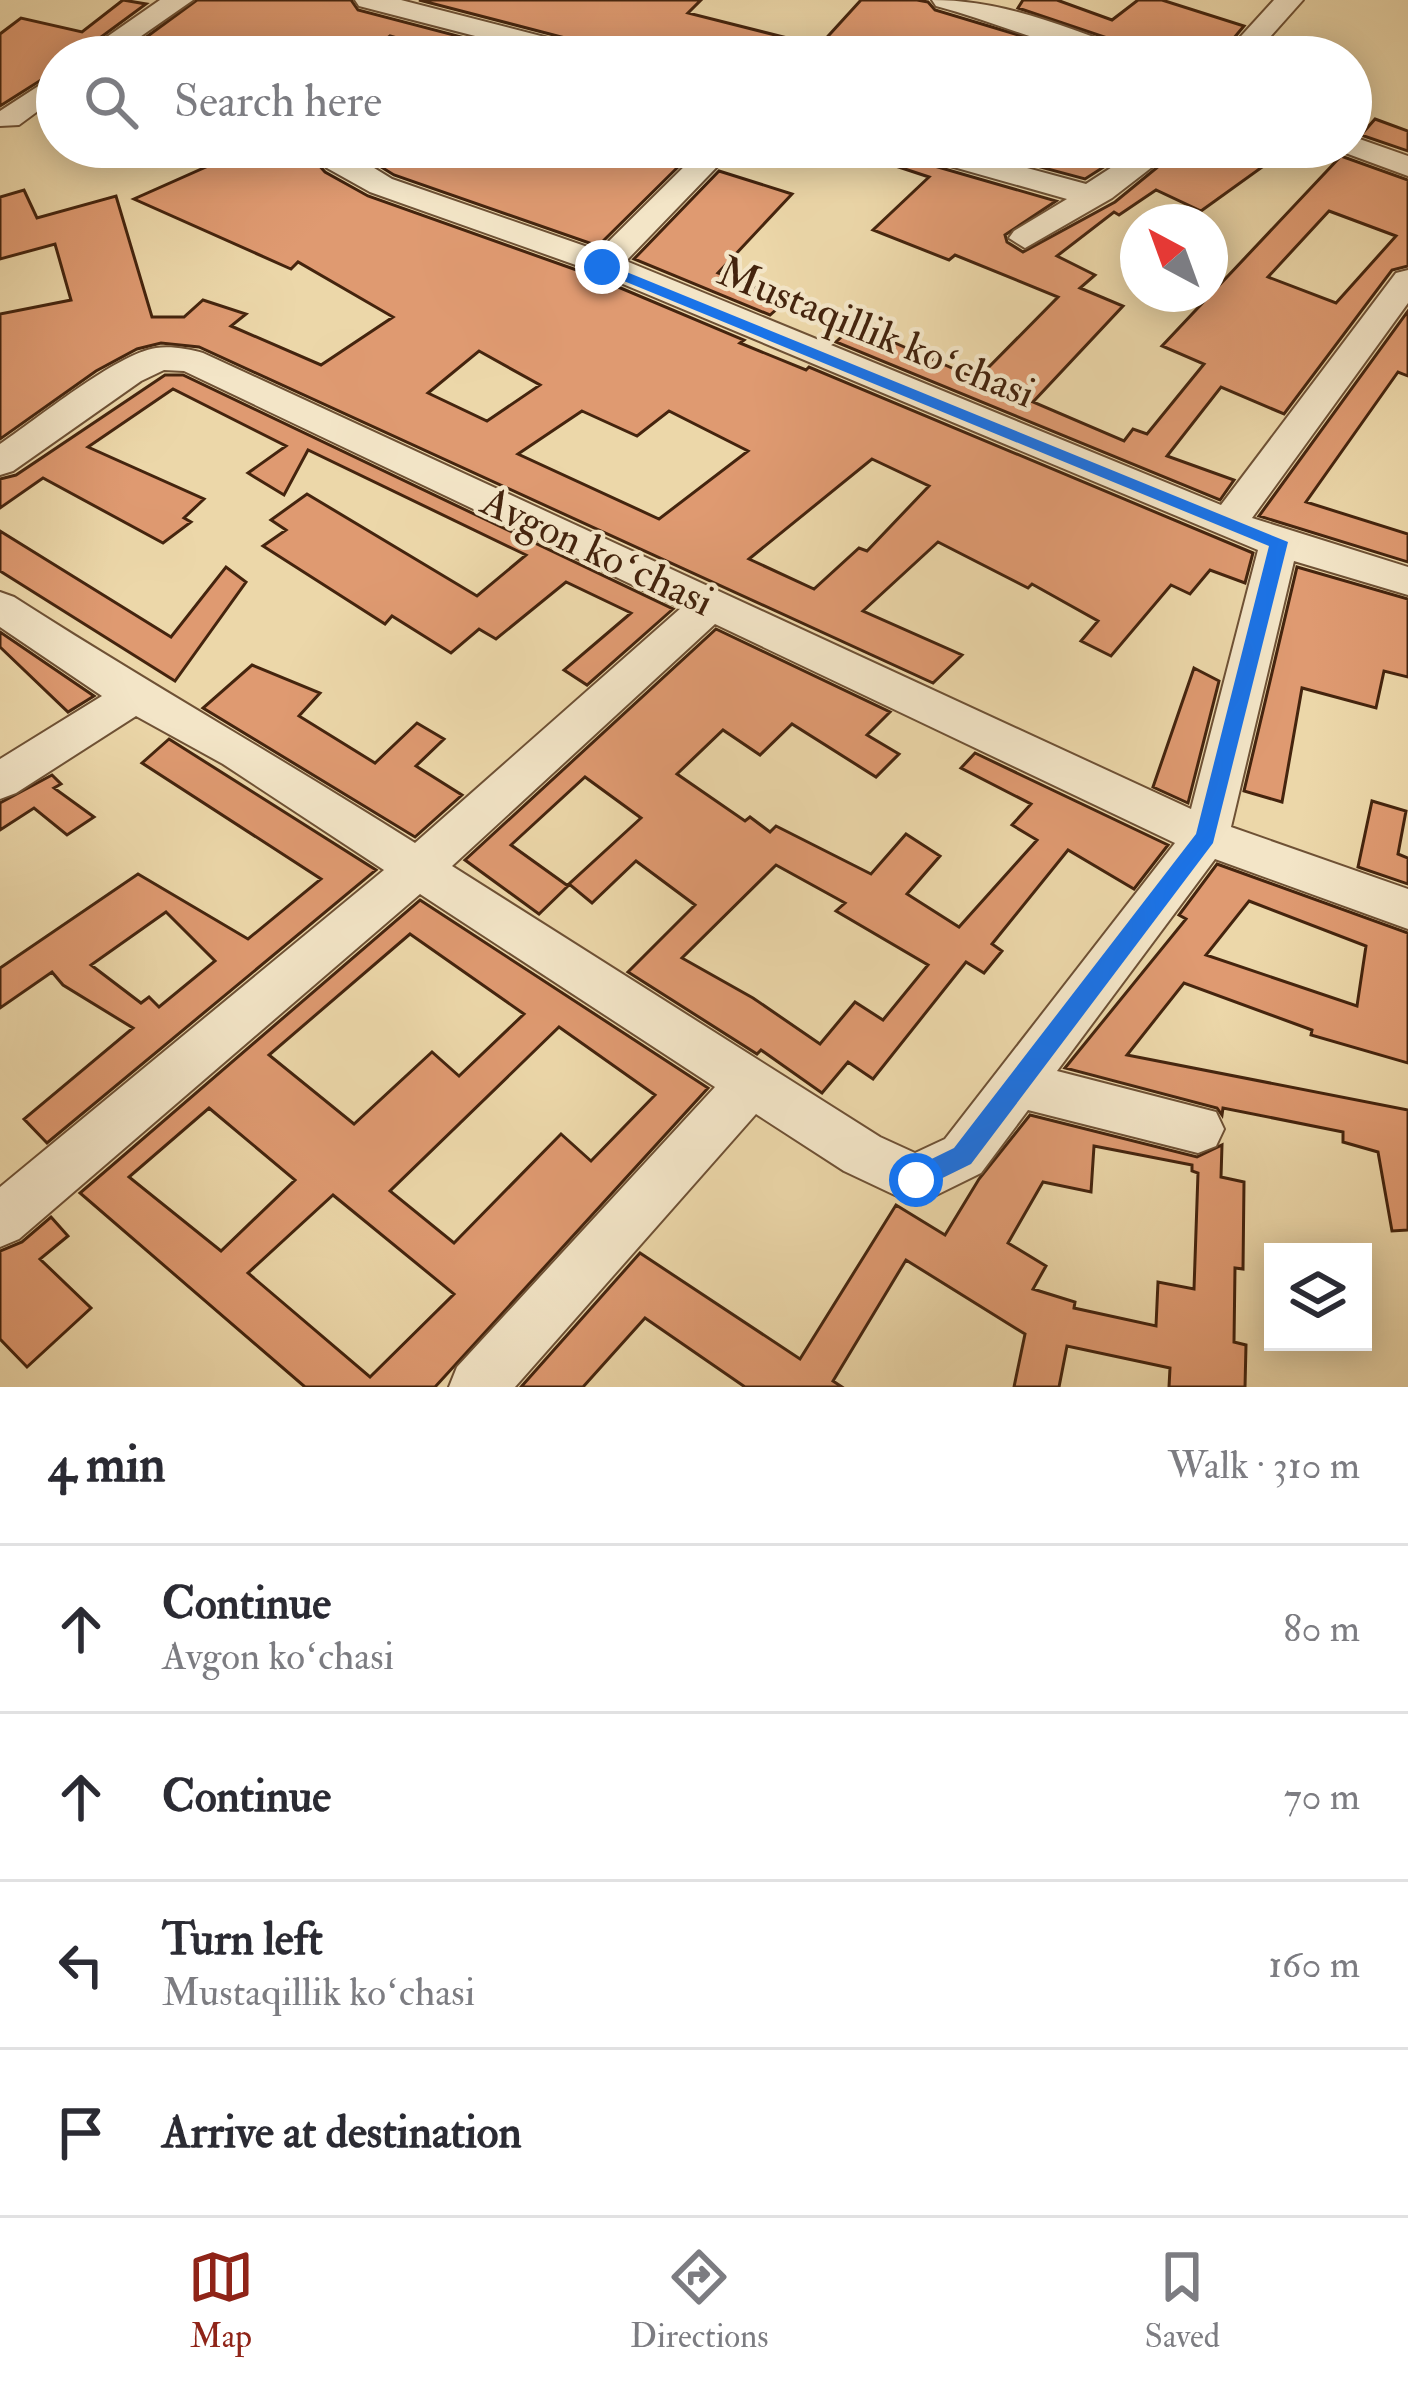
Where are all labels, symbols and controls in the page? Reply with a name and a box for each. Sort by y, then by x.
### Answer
search box [36,36,1372,168]
icon: search [78,69,144,135]
text: Search here [174,74,382,130]
north arrow [1120,204,1228,312]
route end [575,240,629,294]
street label: Mustaqillik koʻchasi [710,246,1042,420]
street label: Avgon koʻchasi [472,475,721,628]
route start [889,1153,943,1207]
map controls [1264,1243,1372,1351]
button: layers [1264,1243,1372,1351]
text: 4 min [48,1433,166,1497]
text: Walk · 310 m [1168,1441,1360,1490]
text: Continue [162,1576,331,1632]
icon: ahead [48,1596,114,1662]
text: 80 m [1283,1604,1360,1653]
text: Avgon koʻchasi [162,1632,394,1681]
icon: ahead [48,1764,114,1830]
text: Continue [162,1769,331,1825]
text: 70 m [1284,1772,1360,1821]
text: Turn left [162,1912,323,1968]
icon: left [48,1932,114,1998]
text: 160 m [1268,1940,1360,1989]
text: Mustaqillik koʻchasi [162,1968,475,2017]
icon: arrive [48,2100,114,2166]
text: Arrive at destination [162,2105,522,2161]
tab: Map [188,2244,254,2357]
tab: Directions [630,2244,769,2357]
tab: Saved [1145,2244,1220,2357]

